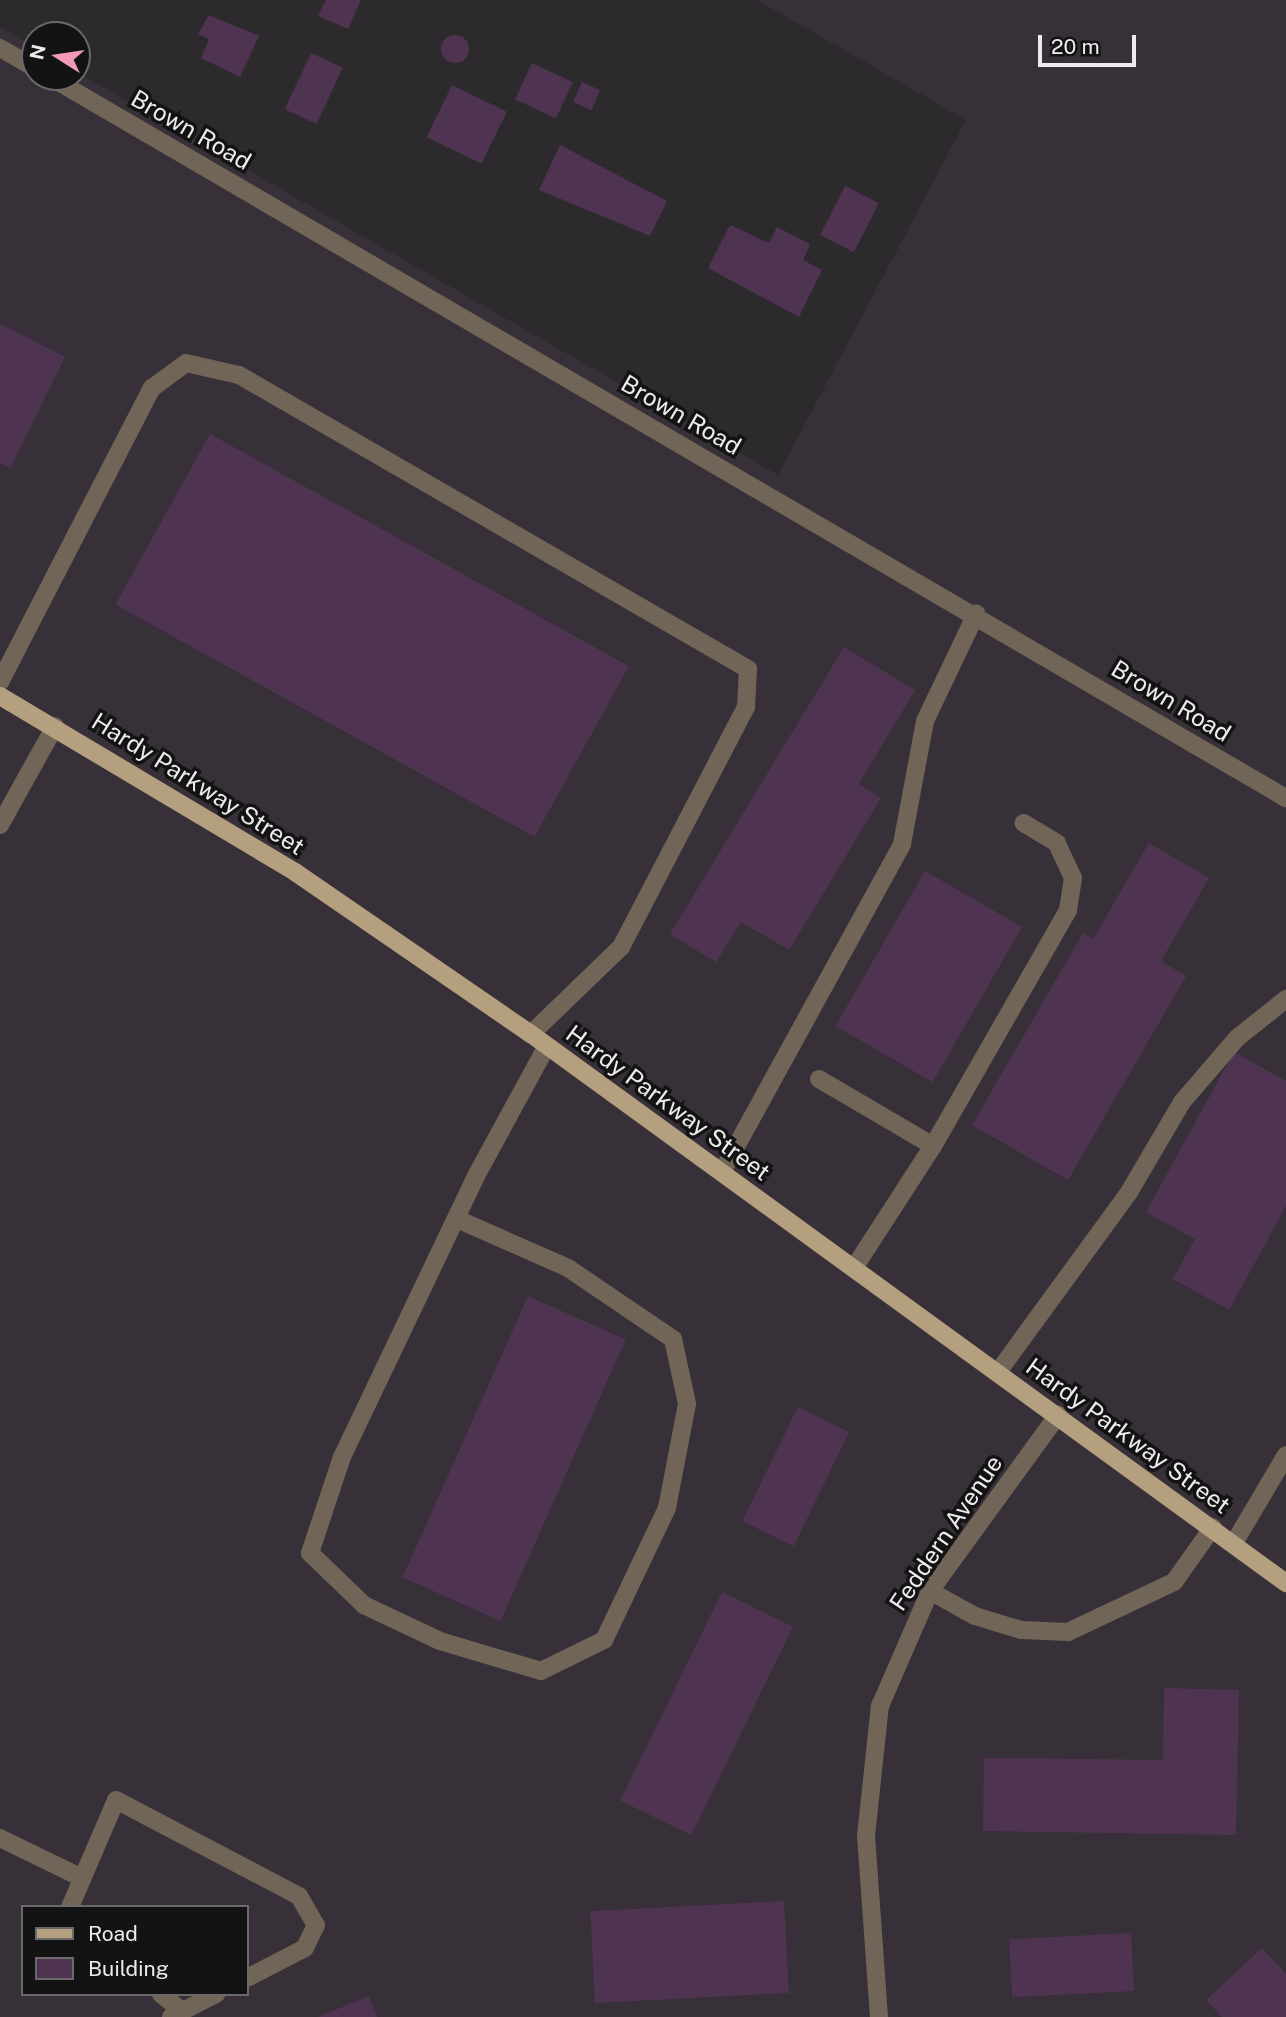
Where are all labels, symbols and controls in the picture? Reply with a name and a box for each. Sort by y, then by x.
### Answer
north arrow [21,21,91,91]
scale bar [1041,21,1139,65]
text: 20 m [1051,34,1100,59]
text: N [25,43,50,62]
street label: Brown Road [126,84,256,176]
street label: Brown Road [616,369,746,461]
street label: Brown Road [1106,654,1236,748]
street label: Hardy Parkway Street [86,707,310,861]
street label: Hardy Parkway Street [560,1019,776,1187]
street label: Hardy Parkway Street [1020,1352,1236,1520]
street label: Feddern Avenue [883,1450,1009,1616]
legend [21,1905,248,1996]
text: Road [88,1921,138,1946]
text: Building [88,1956,169,1981]

